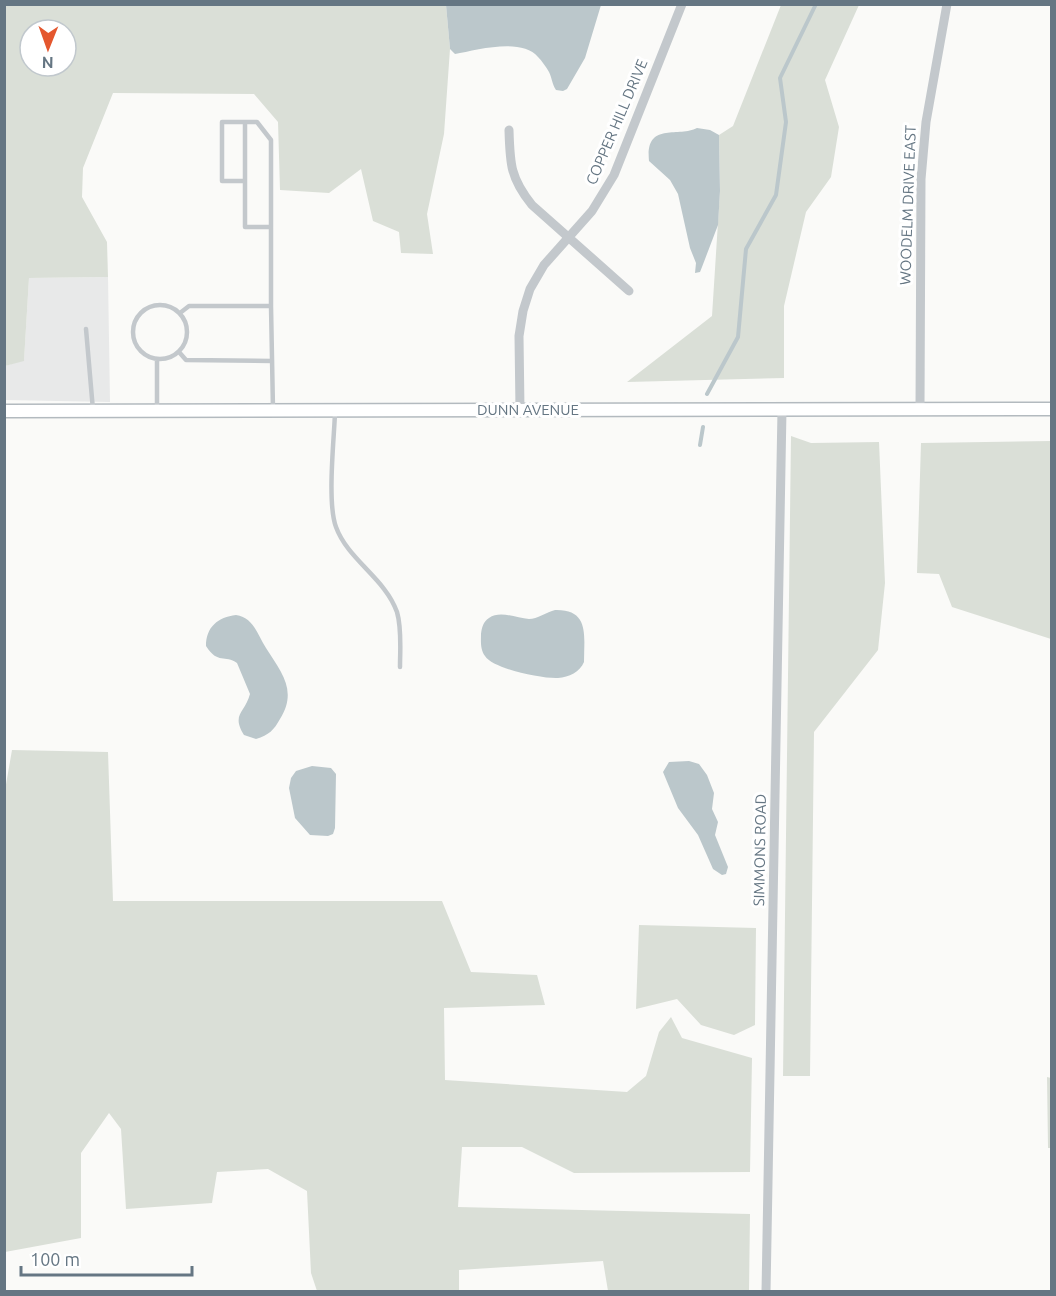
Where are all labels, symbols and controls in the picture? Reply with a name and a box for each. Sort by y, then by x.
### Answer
north arrow [18,18,78,78]
text: N [42,54,54,72]
street label: COPPER HILL DRIVE [582,57,651,187]
street label: WOODELM DRIVE EAST [896,124,919,285]
street label: DUNN AVENUE [477,401,579,418]
street label: SIMMONS ROAD [750,794,769,906]
scale bar [21,1239,192,1277]
text: 100 m [30,1249,80,1269]

